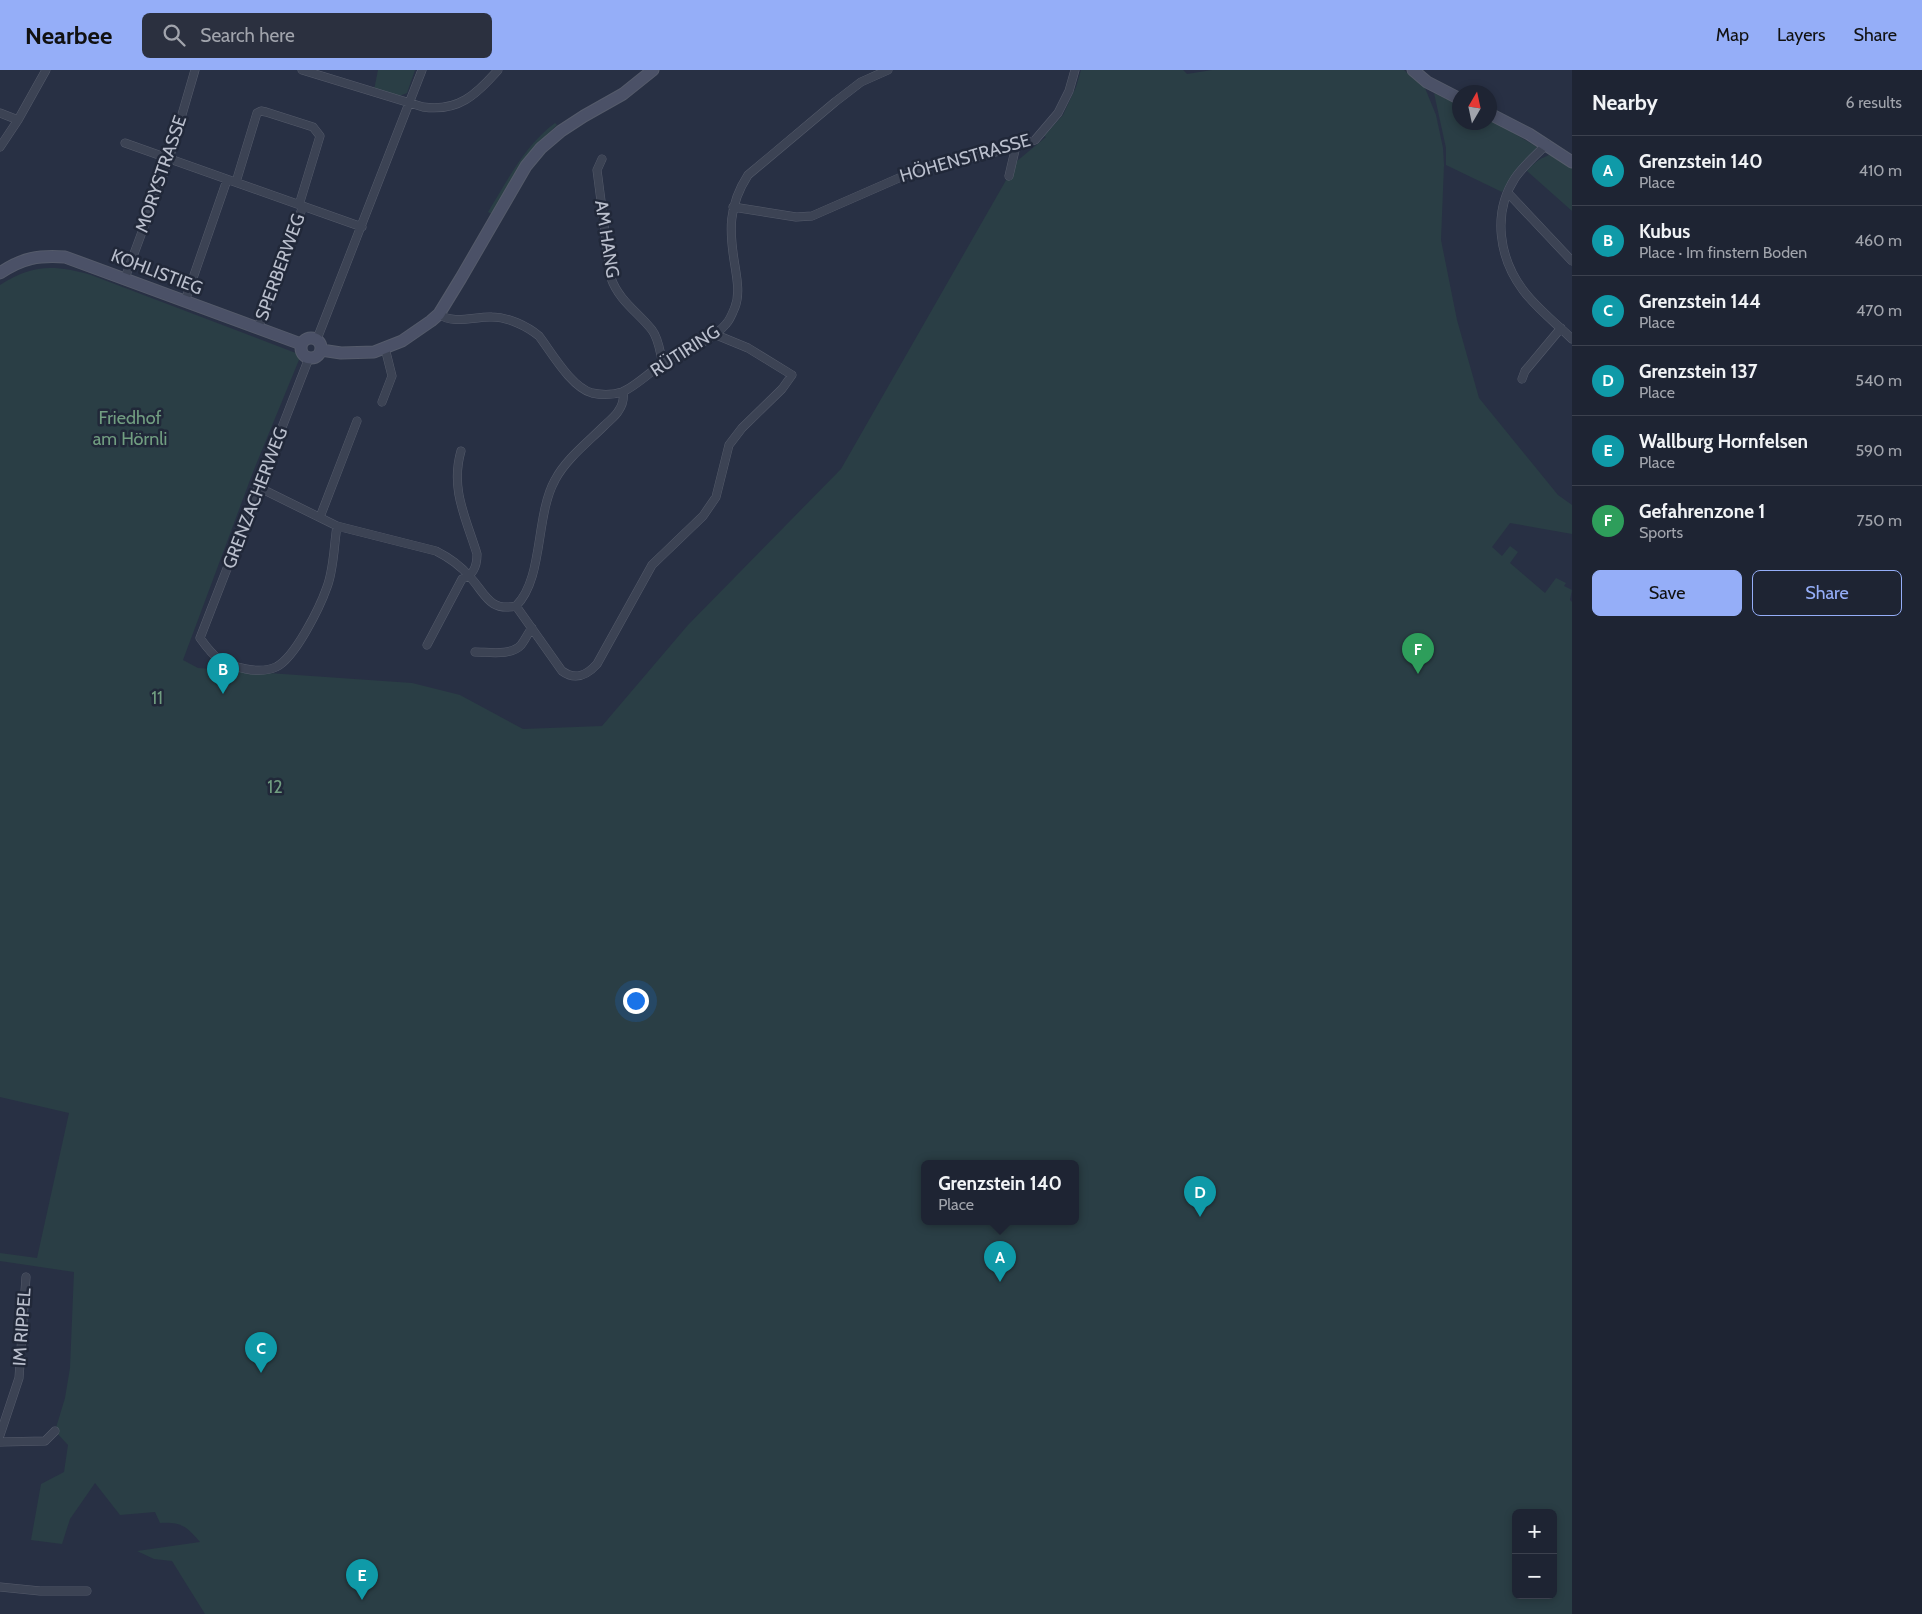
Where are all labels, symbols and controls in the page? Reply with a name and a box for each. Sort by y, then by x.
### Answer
search box [142,13,492,58]
text: Nearbee [25,21,112,50]
icon: search [160,21,188,49]
text: Search here [200,24,295,47]
text: Map [1716,24,1749,46]
text: Layers [1777,24,1826,46]
text: Share [1854,24,1897,46]
north arrow [1452,85,1497,130]
text: Nearby [1592,90,1658,115]
text: 6 results [1846,93,1902,112]
street label: MORYSTRASSE [131,113,191,235]
street label: HÖHENSTRASSE [897,129,1033,187]
text: Grenzstein 140 [1639,150,1763,173]
text: A [1603,161,1613,180]
text: 410 m [1859,161,1902,180]
text: Place [1639,173,1675,192]
street label: AM HANG [590,199,624,279]
street label: SPERBERWEG [250,211,310,323]
text: Kubus [1639,220,1690,243]
text: B [1603,231,1613,250]
text: 460 m [1855,231,1902,250]
text: Place · Im finstern Boden [1639,243,1807,262]
street label: KOHLISTIEG [108,244,206,300]
text: Grenzstein 144 [1639,290,1761,313]
text: C [1603,301,1613,320]
text: 470 m [1856,301,1902,320]
text: Place [1639,313,1675,332]
street label: RÜTIRING [646,320,724,382]
text: Grenzstein 137 [1639,360,1757,383]
text: D [1602,371,1614,390]
text: 540 m [1855,371,1902,390]
text: Place [1639,383,1675,402]
park label: Friedhof am Hörnli [93,407,167,450]
street label: GRENZACHERWEG [218,424,292,572]
text: Wallburg Hornfelsen [1639,430,1808,453]
text: E [1603,441,1613,460]
text: 590 m [1855,441,1902,460]
text: Place [1639,453,1675,472]
text: Gefahrenzone 1 [1639,500,1765,523]
text: F [1604,511,1612,530]
text: 750 m [1856,511,1902,530]
text: Sports [1639,523,1683,542]
button: Save [1592,570,1742,616]
button: Share [1752,570,1902,616]
pin: F [1402,633,1434,674]
pin: B [207,653,239,694]
park label: 11 [151,687,163,709]
park label: 12 [267,776,283,798]
your location [623,988,649,1014]
popup [921,1160,1079,1225]
text: Grenzstein 140 [938,1172,1062,1195]
pin: D [1184,1176,1216,1217]
text: Place [938,1195,974,1214]
pin: A [984,1241,1016,1282]
street label: IM RIPPEL [8,1287,36,1367]
pin: C [245,1332,277,1373]
map controls [1512,1509,1557,1599]
button: + [1512,1509,1557,1554]
button: − [1512,1554,1557,1599]
pin: E [346,1559,378,1600]

